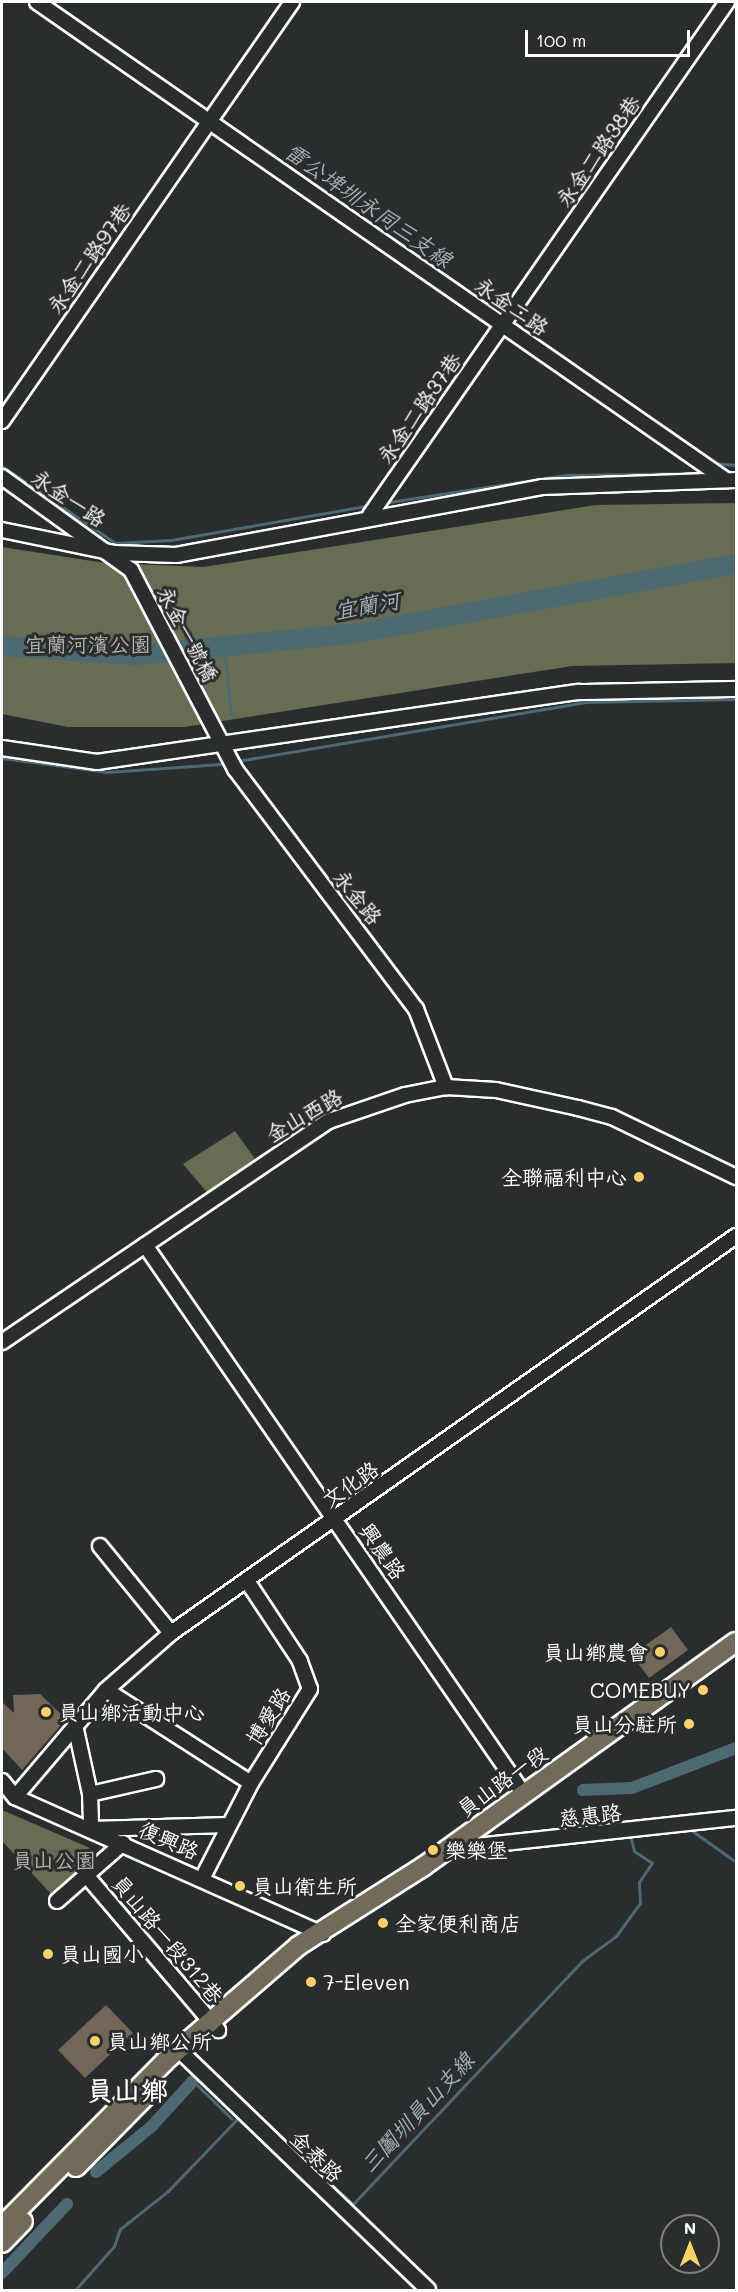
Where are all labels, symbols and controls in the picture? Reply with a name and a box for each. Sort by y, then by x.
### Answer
scale bar [528,18,693,56]
text: 100 m [536,28,586,52]
street label: 永金二路38巷 [550,91,646,211]
water label: 雷公埤圳永同三支線 [280,137,458,273]
street label: 永金二路97巷 [42,198,136,318]
street label: 永金二路 [470,272,554,340]
street label: 永金二路37巷 [372,348,466,468]
street label: 永金一路 [27,464,111,532]
street label: 永金一號橋 [152,582,224,686]
water label: 宜蘭河 [332,586,402,624]
park label: 宜蘭河濱公園 [25,631,151,657]
street label: 永金路 [328,865,388,929]
street label: 金山西路 [261,1083,347,1147]
place label: 全聯福利中心 [501,1164,627,1190]
marker: 全聯福利中心 [632,1170,646,1184]
street label: 文化路 [317,1456,383,1512]
street label: 興農路 [355,1518,411,1584]
place label: 員山鄉農會 [543,1639,648,1665]
marker: 員山鄉農會 [653,1645,667,1659]
place label: COMEBUY [590,1677,691,1703]
street label: 博愛路 [241,1683,295,1749]
marker: COMEBUY [696,1683,710,1697]
place label: 員山鄉活動中心 [58,1699,205,1725]
marker: 員山鄉活動中心 [39,1705,53,1719]
place label: 員山分駐所 [572,1711,677,1737]
marker: 員山分駐所 [682,1717,696,1731]
street label: 員山路一段 [452,1740,552,1822]
street label: 慈惠路 [557,1799,623,1831]
street label: 復興路 [135,1816,203,1864]
place label: 樂樂堡 [445,1837,508,1863]
marker: 樂樂堡 [426,1843,440,1857]
park label: 員山公園 [12,1847,96,1873]
street label: 員山路一段312巷 [107,1870,229,2008]
place label: 員山衛生所 [252,1873,357,1899]
marker: 員山衛生所 [233,1879,247,1893]
place label: 全家便利商店 [395,1910,521,1936]
marker: 全家便利商店 [376,1916,390,1930]
place label: 員山國小 [60,1941,144,1967]
marker: 員山國小 [41,1947,55,1961]
place label: 7-Eleven [323,1969,410,1995]
marker: 7-Eleven [304,1975,318,1989]
place label: 員山鄉公所 [107,2028,212,2054]
marker: 員山鄉公所 [88,2034,102,2048]
water label: 三鬮圳員山支線 [355,2047,479,2177]
district label: 員山鄉 [87,2074,167,2106]
street label: 金泰路 [286,2125,348,2187]
north arrow [660,2214,720,2274]
text: N [684,2217,696,2238]

